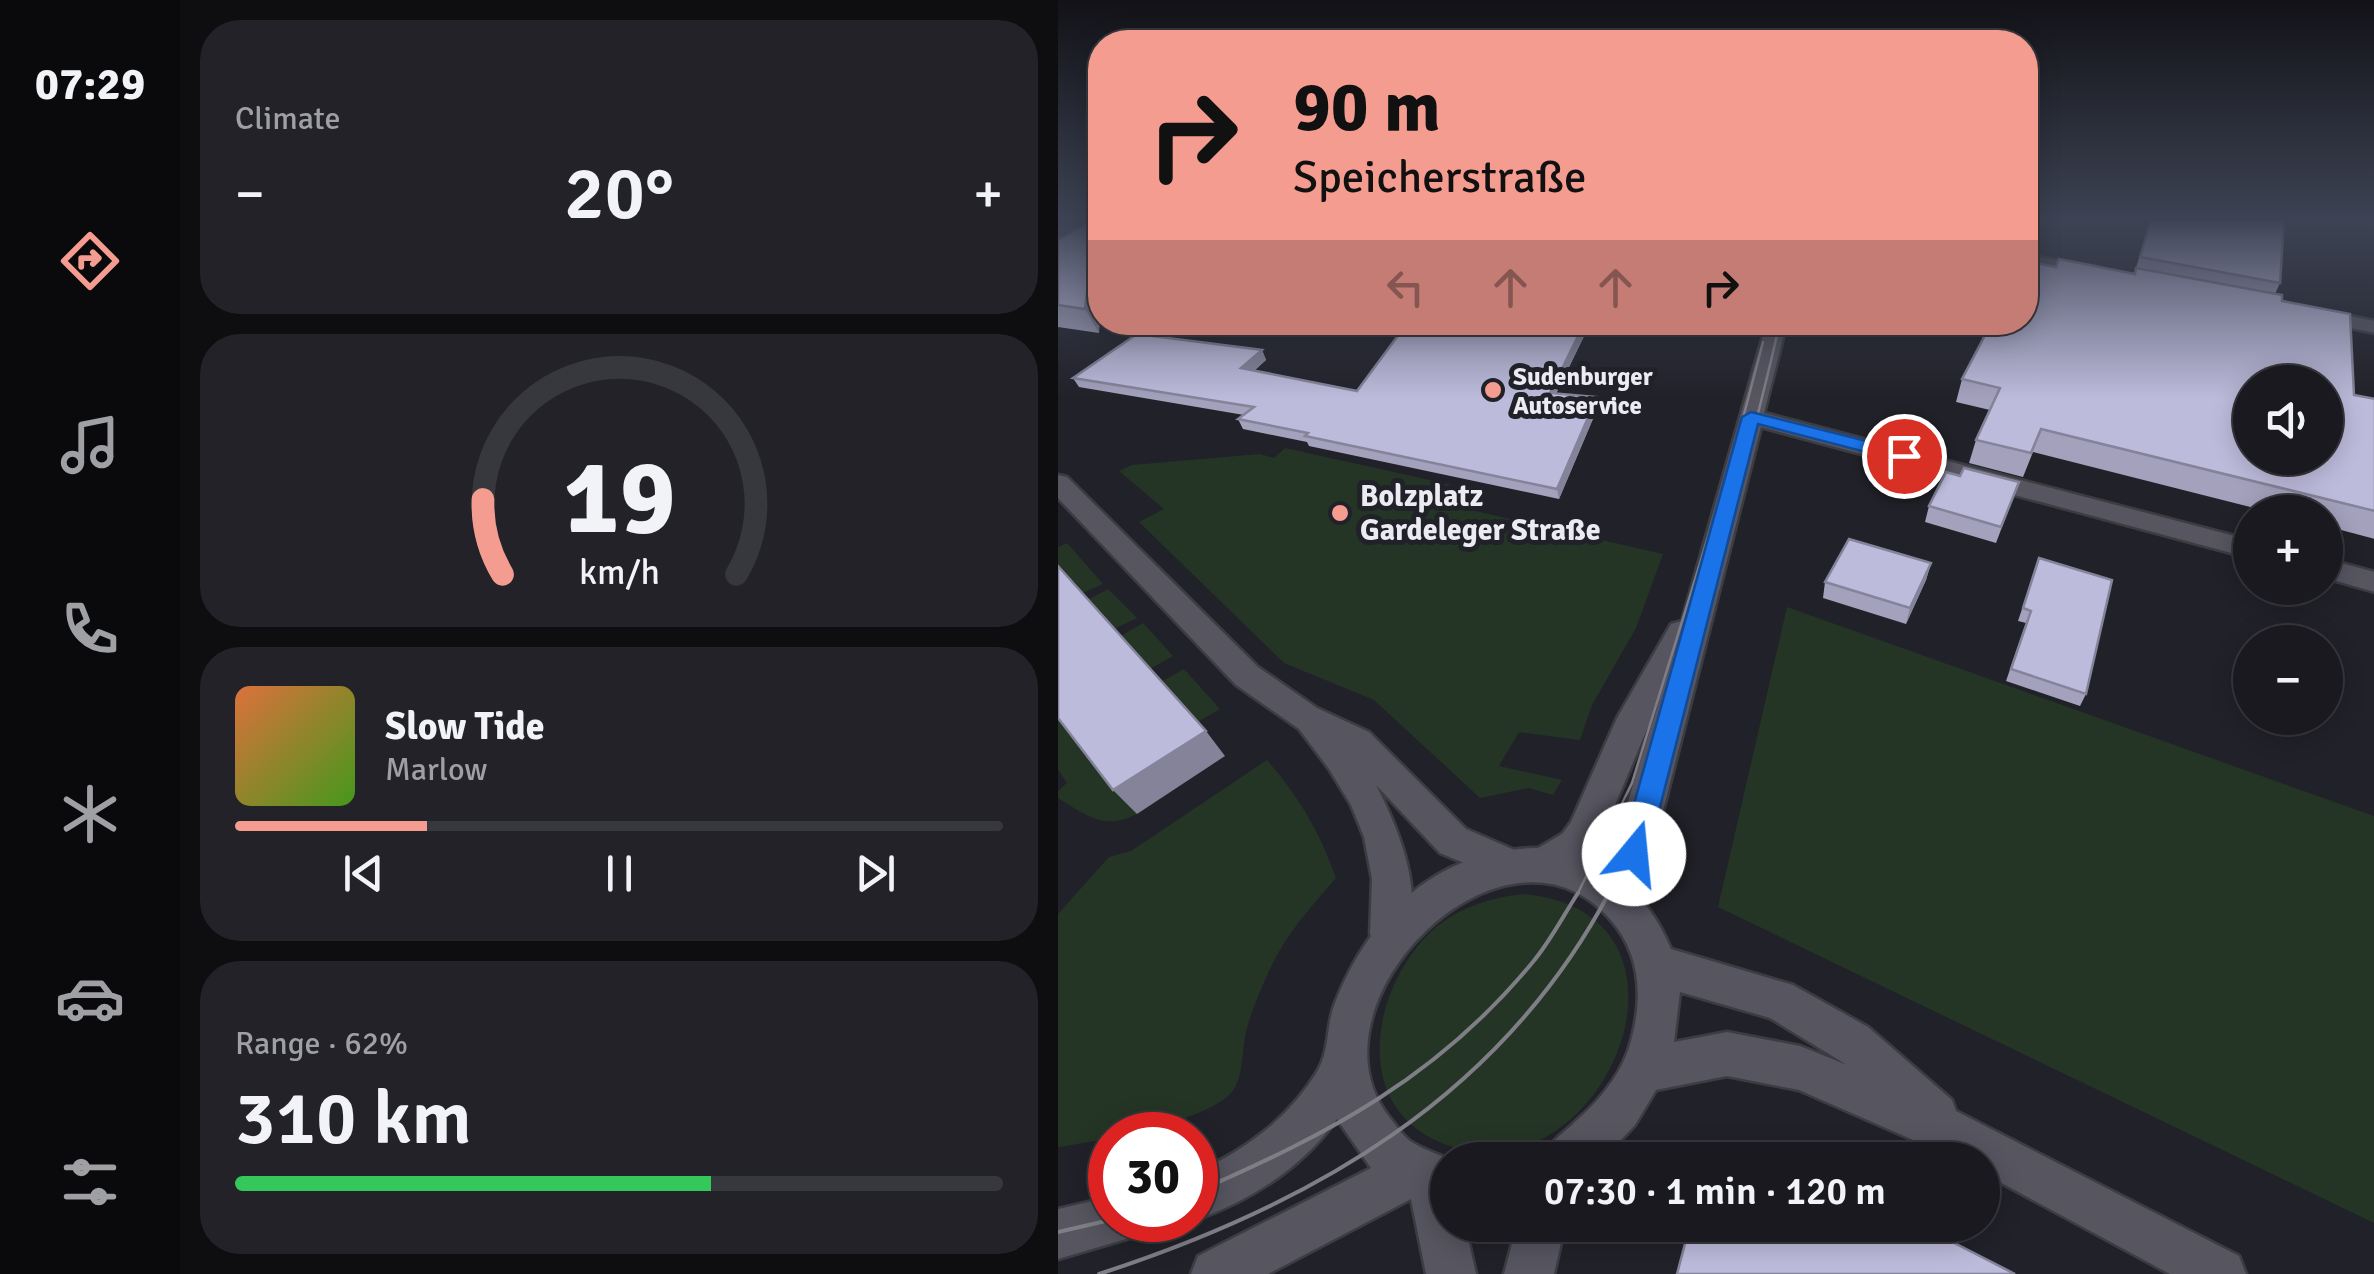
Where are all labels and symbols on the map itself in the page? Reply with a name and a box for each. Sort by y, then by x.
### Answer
place label: Sudenburger Autoservice [1513,361,1653,421]
marker: Sudenburger Autoservice [1482,379,1504,401]
pin [1862,414,1947,499]
place label: Bolzplatz Gardeleger Straße [1360,478,1601,549]
marker: Bolzplatz Gardeleger Straße [1329,502,1351,524]
position arrow [1582,802,1686,906]
speed limit sign: 30 [1088,1112,1218,1242]

